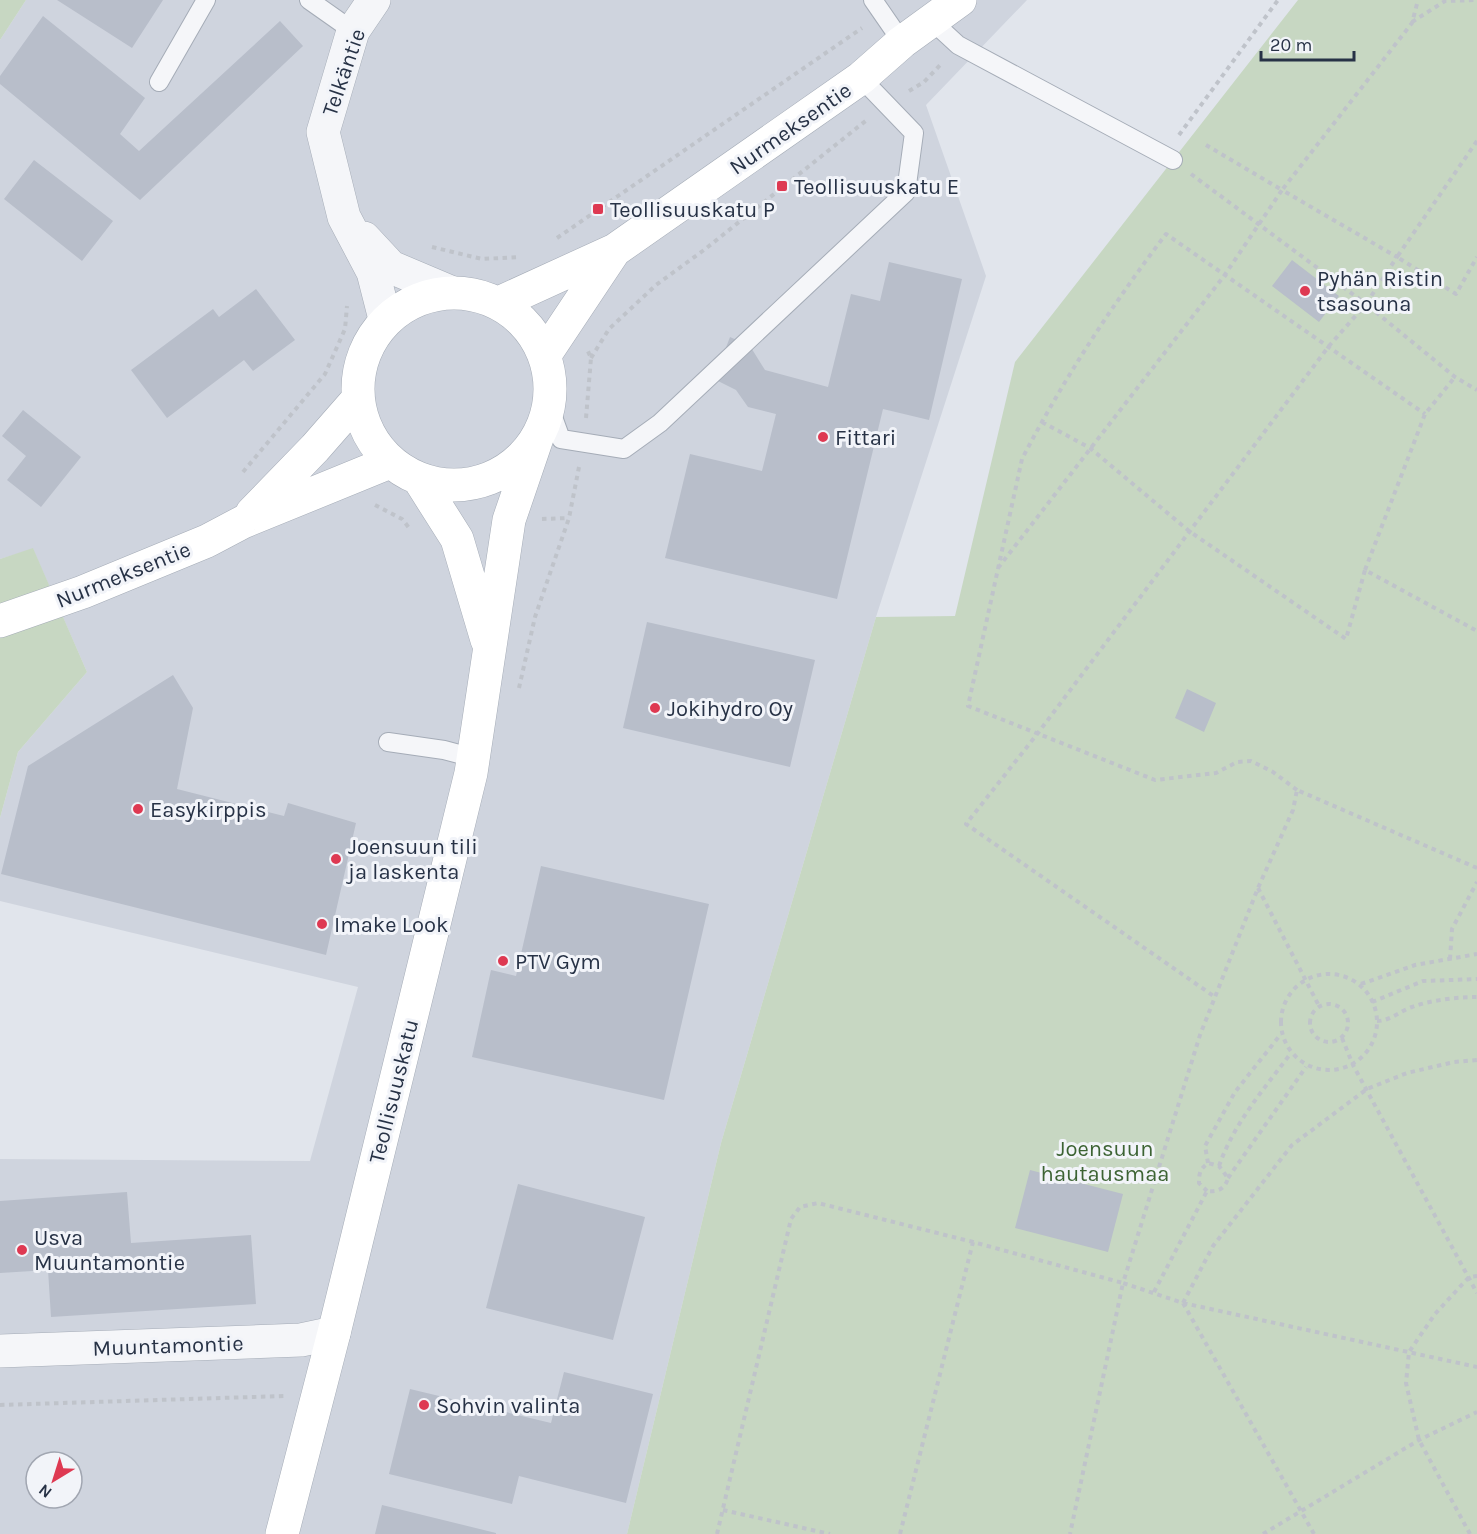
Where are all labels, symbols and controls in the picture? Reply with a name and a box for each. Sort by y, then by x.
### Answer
scale bar [1261,24,1354,62]
street label: Telkäntie [317,25,371,119]
text: 20 m [1270,34,1312,56]
street label: Nurmeksentie [725,77,857,180]
place label: Teollisuuskatu E [794,174,959,200]
marker: Teollisuuskatu E [775,179,789,193]
place label: Teollisuuskatu P [610,197,775,223]
marker: Teollisuuskatu P [591,202,605,216]
place label: Pyhän Ristin tsasouna [1317,266,1443,317]
marker: Pyhän Ristin tsasouna [1298,284,1312,298]
place label: Fittari [835,425,896,451]
marker: Fittari [816,430,830,444]
street label: Nurmeksentie [52,536,194,614]
place label: Jokihydro Oy [667,696,793,722]
marker: Jokihydro Oy [648,701,662,715]
place label: Easykirppis [150,797,267,823]
marker: Easykirppis [131,802,145,816]
place label: Joensuun tili ja laskenta [346,834,478,885]
marker: Joensuun tili ja laskenta [329,852,343,866]
place label: Imake Look [334,912,449,938]
marker: Imake Look [315,917,329,931]
place label: PTV Gym [515,949,601,975]
marker: PTV Gym [496,954,510,968]
street label: Teollisuuskatu [364,1017,424,1166]
park label: Joensuun hautausmaa [1041,1136,1169,1187]
place label: Usva Muuntamontie [34,1225,185,1276]
marker: Usva Muuntamontie [15,1243,29,1257]
street label: Muuntamontie [92,1330,244,1362]
place label: Sohvin valinta [436,1393,580,1419]
marker: Sohvin valinta [417,1398,431,1412]
north arrow [24,1450,84,1510]
text: N [35,1480,55,1502]

